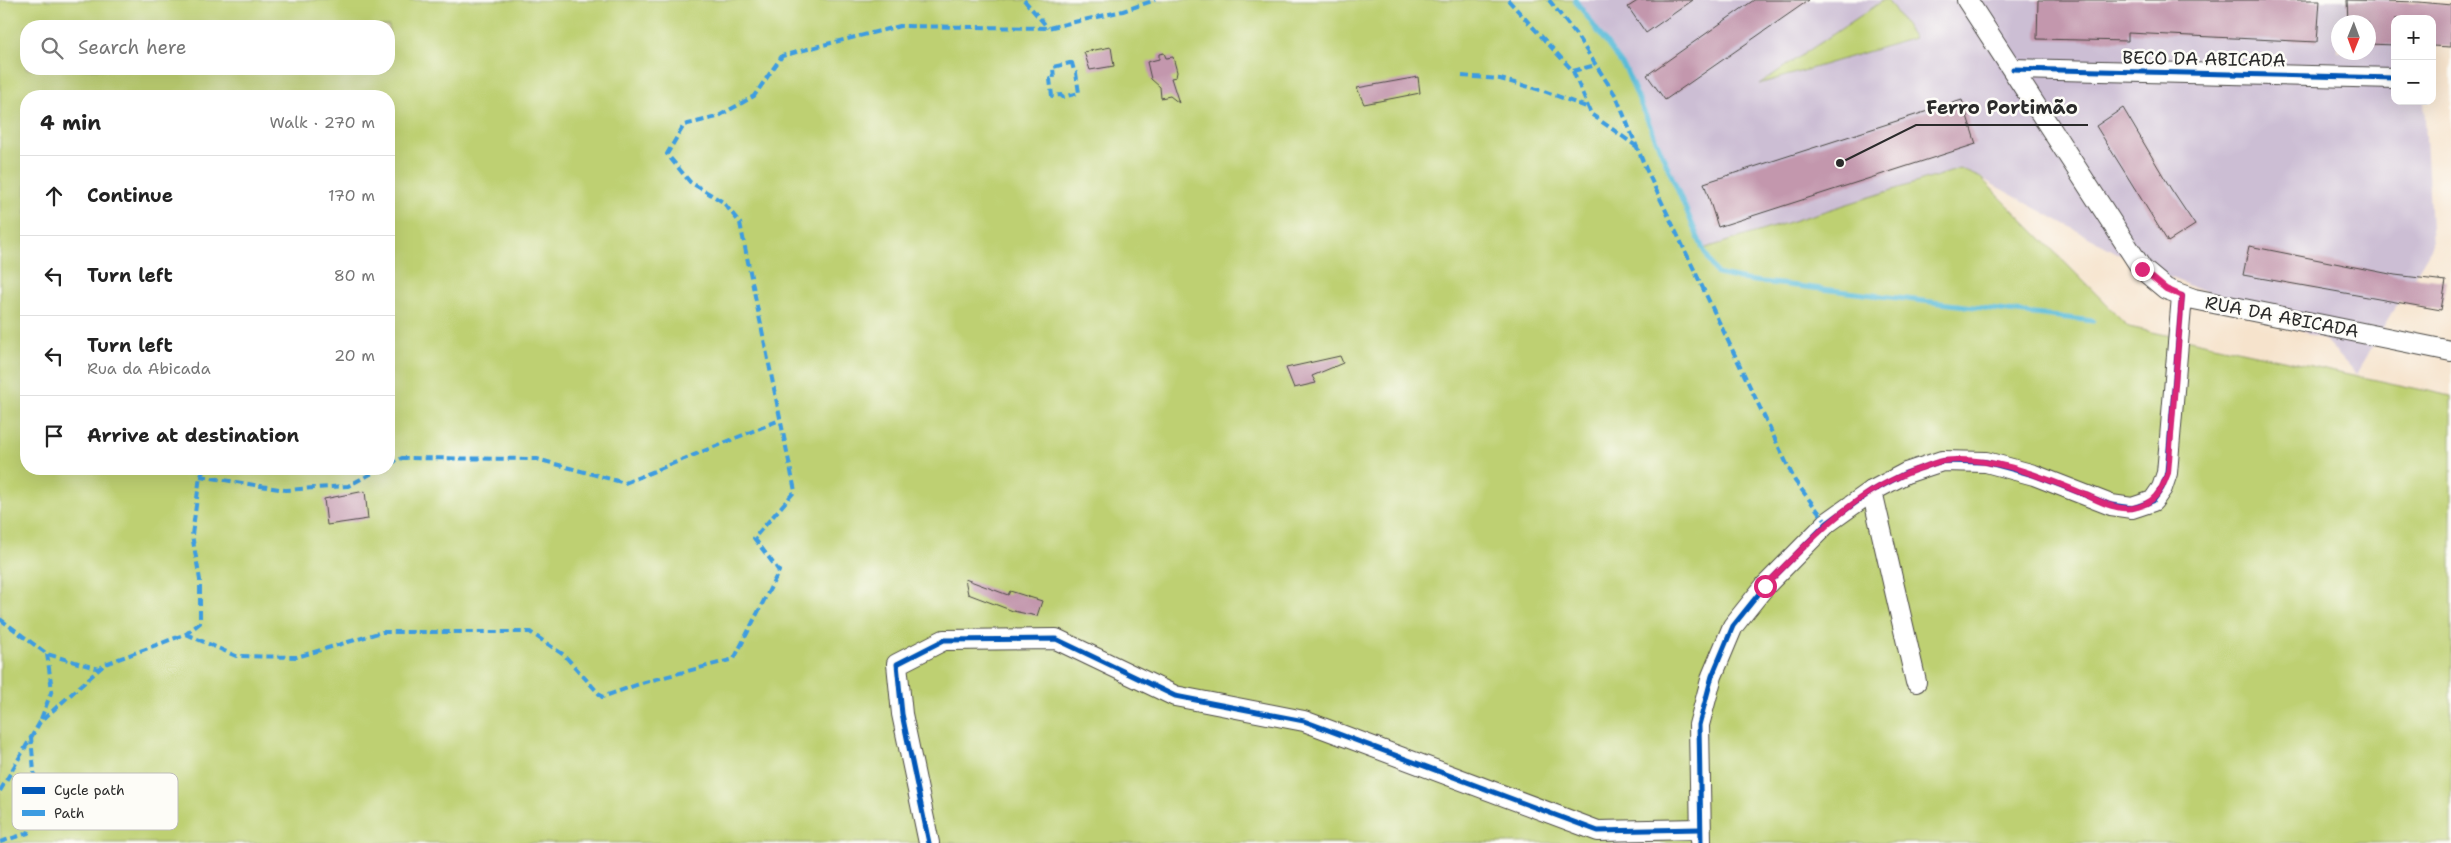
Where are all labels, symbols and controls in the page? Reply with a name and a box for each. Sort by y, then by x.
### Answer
north arrow [2331,15,2376,60]
map controls [2391,15,2436,105]
button: + [2391,15,2436,60]
search box [20,20,395,75]
icon: search [38,34,66,62]
text: Search here [78,35,187,60]
street label: BECO DA ABICADA [2122,46,2286,72]
button: − [2391,60,2436,105]
callout: Ferro Portimão [1916,91,2088,125]
text: Ferro Portimão [1926,95,2078,120]
text: 4 min [40,109,101,137]
text: Walk · 270 m [270,112,375,133]
icon: ahead [40,182,68,210]
text: Continue [87,183,173,208]
text: 170 m [328,185,375,206]
route end [2131,258,2154,281]
icon: left [40,262,68,290]
text: Turn left [87,263,173,288]
text: 80 m [334,265,375,286]
street label: RUA DA ABICADA [2203,290,2361,344]
text: Turn left [87,333,173,358]
icon: left [40,342,68,370]
text: 20 m [334,345,375,366]
text: Rua da Abicada [87,358,211,379]
icon: arrive [40,422,68,450]
text: Arrive at destination [87,423,299,448]
route start [1754,575,1777,598]
legend [12,773,178,830]
text: Cycle path [54,781,125,799]
text: Path [54,804,85,822]

